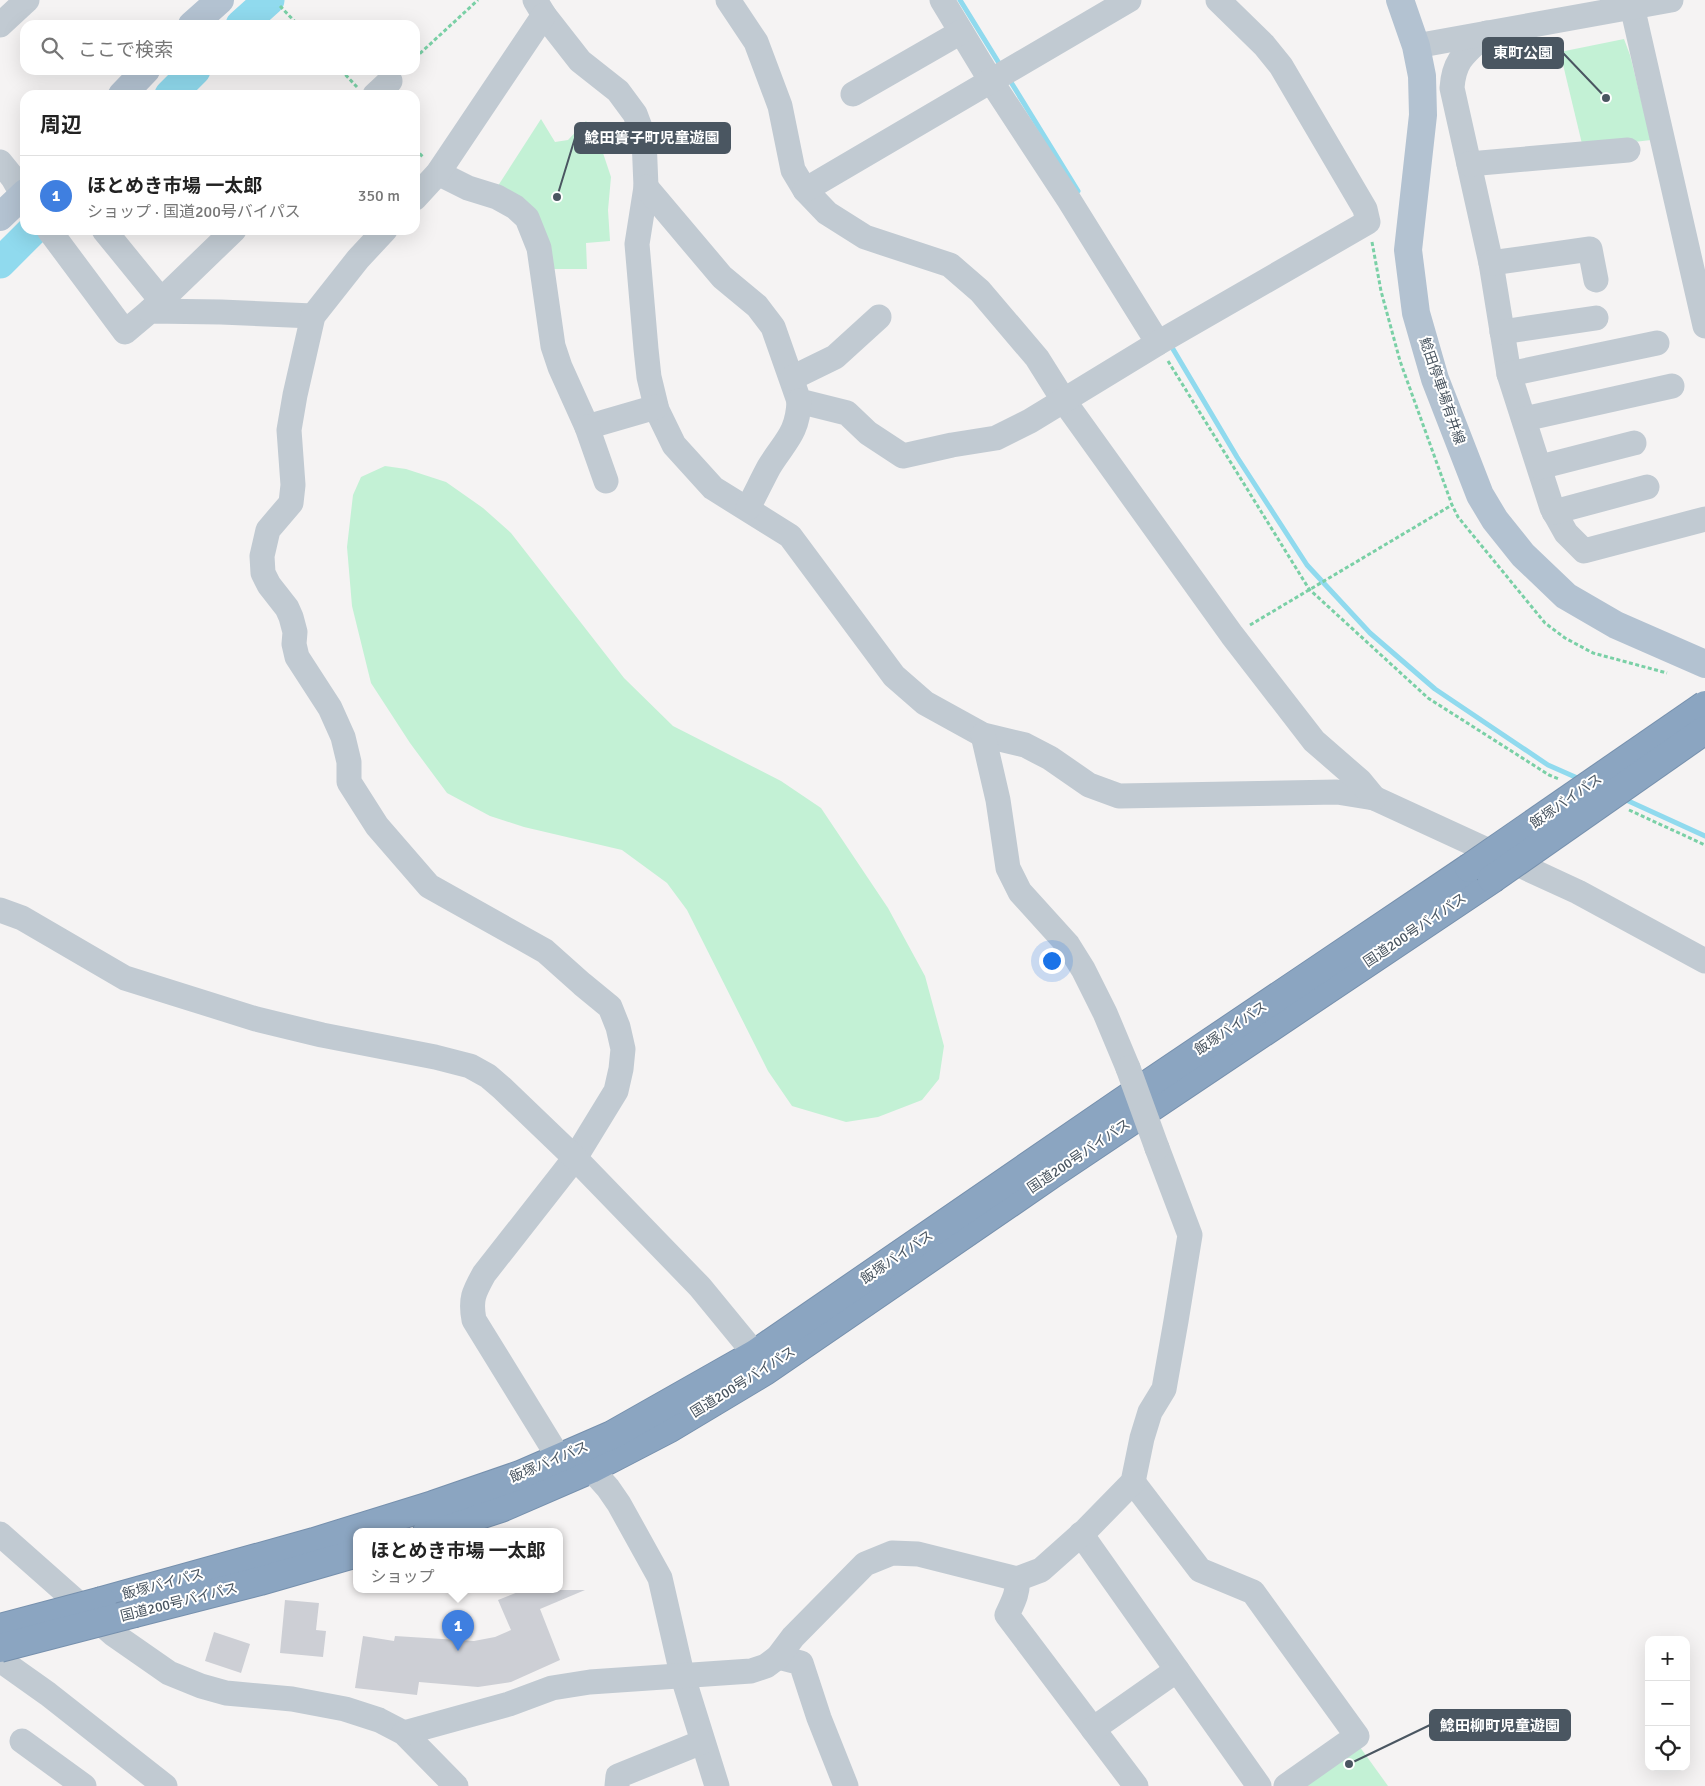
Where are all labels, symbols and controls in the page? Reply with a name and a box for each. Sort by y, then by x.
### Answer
search box [20,20,420,75]
icon: search [38,34,66,62]
text: ここで検索 [78,38,173,62]
callout: 東町公園 [1483,38,1563,68]
text: 東町公園 [1493,44,1553,62]
text: 周辺 [40,112,82,138]
callout: 鯰田簀子町児童遊園 [575,123,730,153]
text: 鯰田簀子町児童遊園 [584,129,720,147]
text: ほとめき市場 一太郎 [87,174,262,198]
text: 1 [52,186,60,206]
text: 350 m [358,186,400,206]
text: ショップ · 国道200号バイパス [87,202,301,222]
street label: 鯰田停車場有井線 [1416,335,1468,447]
street label: 飯塚バイパス [1527,770,1605,832]
street label: 国道200号バイパス [1360,889,1470,971]
your location [1039,948,1065,974]
street label: 飯塚バイパス [1192,998,1270,1058]
street label: 国道200号バイパス [1024,1115,1134,1197]
street label: 飯塚バイパス [858,1227,936,1287]
street label: 国道200号バイパス [687,1343,799,1421]
street label: 飯塚バイパス [507,1438,591,1486]
popup [353,1528,563,1593]
text: ほとめき市場 一太郎 [370,1539,546,1563]
street label: 飯塚バイパス [120,1565,206,1603]
text: ショップ [370,1567,434,1587]
street label: 国道200号バイパス [119,1579,239,1625]
pin: 1 [442,1610,474,1651]
map controls [1645,1636,1690,1771]
button: + [1645,1636,1690,1681]
button: − [1645,1681,1690,1726]
callout: 鯰田柳町児童遊園 [1430,1710,1570,1740]
text: 鯰田柳町児童遊園 [1440,1717,1560,1735]
button: locate [1645,1726,1690,1771]

